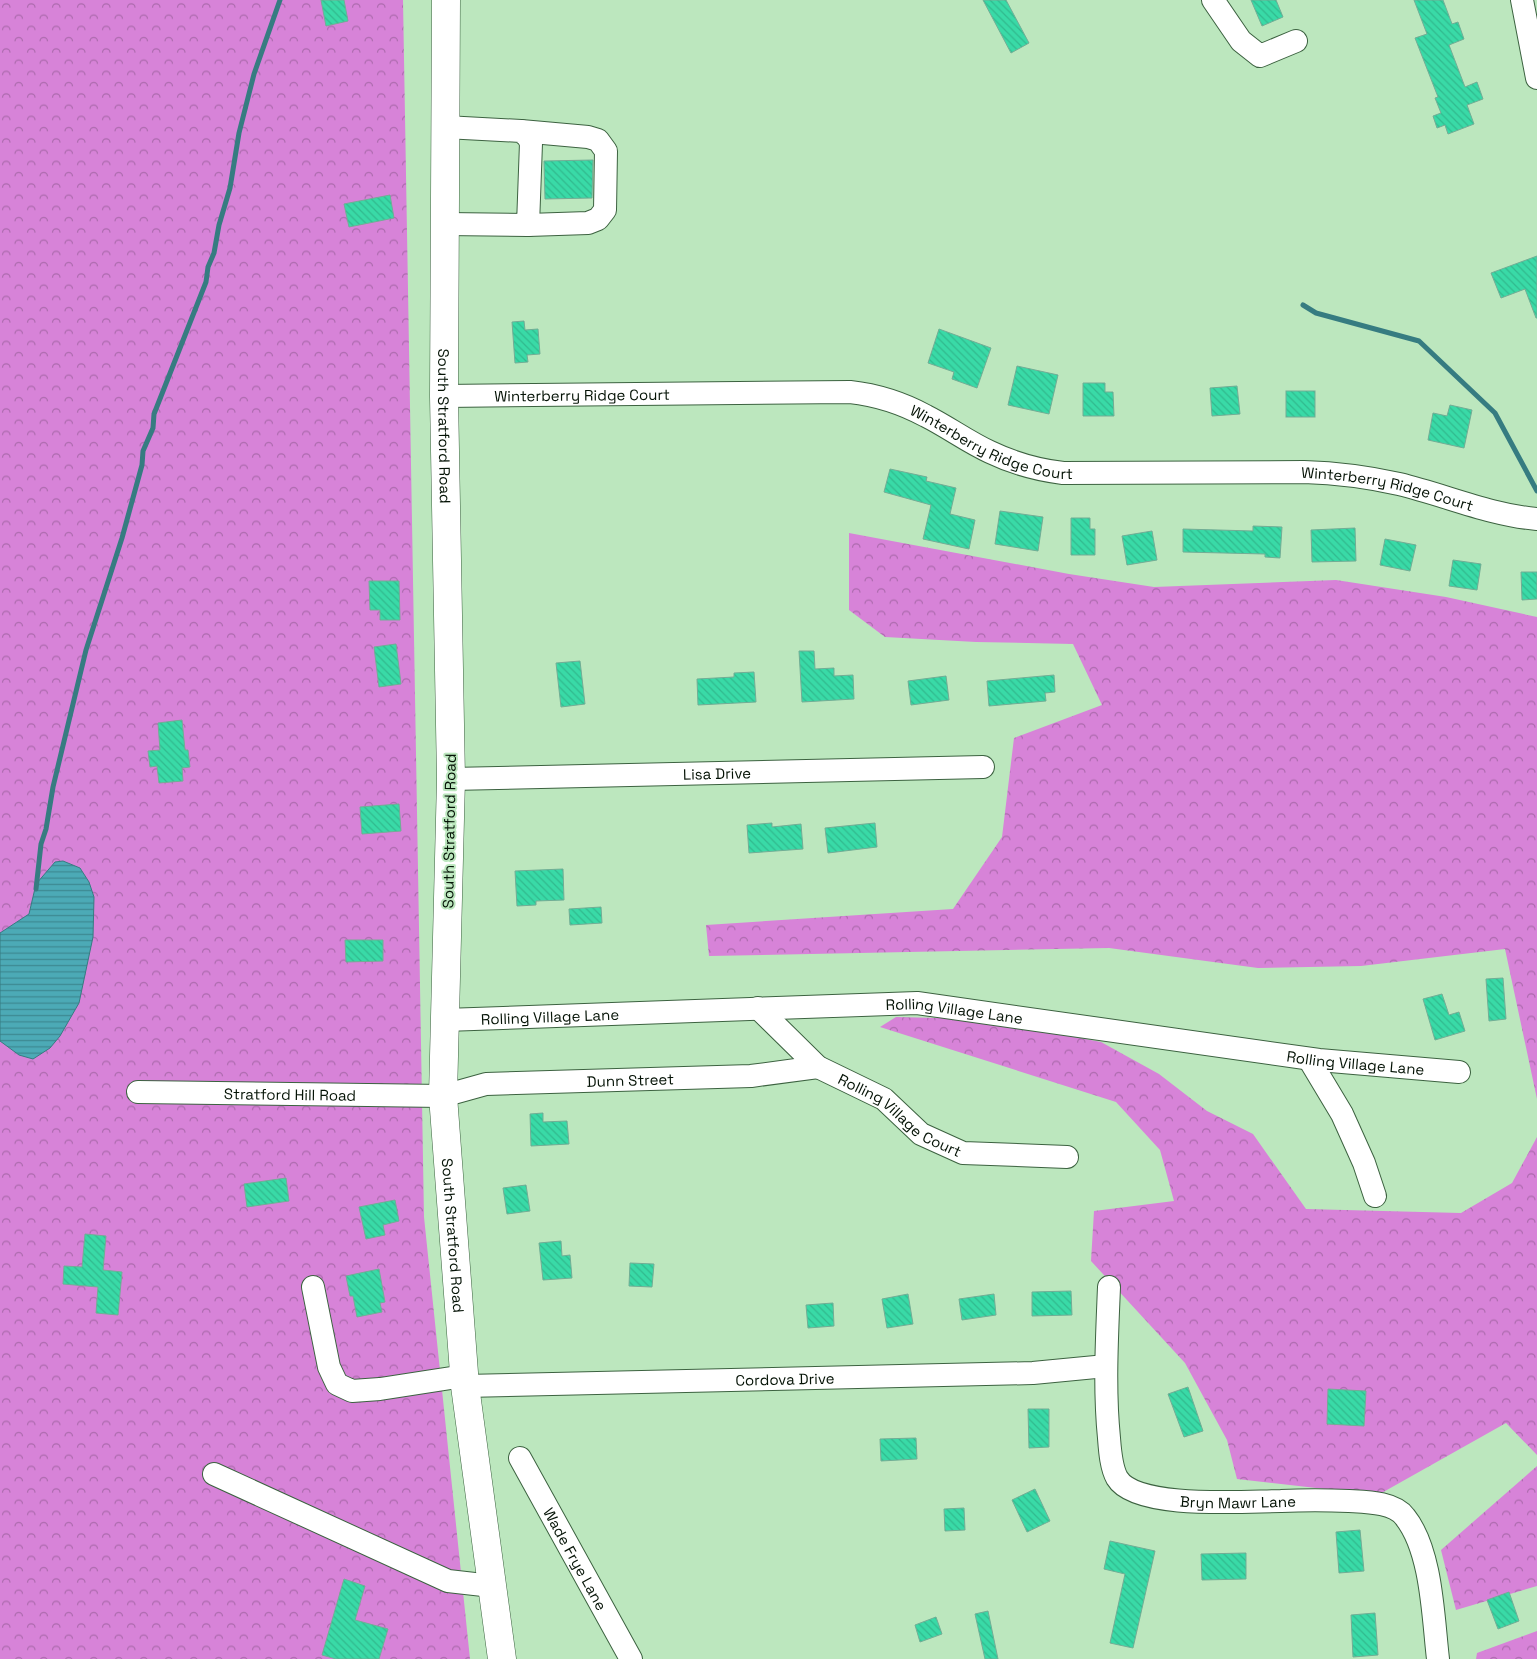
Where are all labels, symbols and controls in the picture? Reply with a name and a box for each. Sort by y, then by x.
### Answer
street label: South Stratford Road [434,348,455,504]
street label: Winterberry Ridge Court [494,384,670,405]
street label: Winterberry Ridge Court [907,400,1073,483]
street label: Winterberry Ridge Court [1301,462,1476,515]
street label: South Stratford Road [438,753,460,909]
street label: Lisa Drive [683,763,751,783]
street label: Rolling Village Lane [885,993,1024,1027]
street label: Rolling Village Lane [480,1004,620,1028]
street label: Rolling Village Lane [1285,1046,1425,1079]
street label: Dunn Street [586,1069,674,1090]
street label: Rolling Village Court [835,1069,965,1161]
street label: Stratford Hill Road [224,1084,356,1104]
street label: South Stratford Road [438,1157,469,1313]
street label: Cordova Drive [735,1368,835,1389]
street label: Bryn Mawr Lane [1179,1491,1296,1512]
street label: Wade Frye Lane [540,1504,612,1613]

